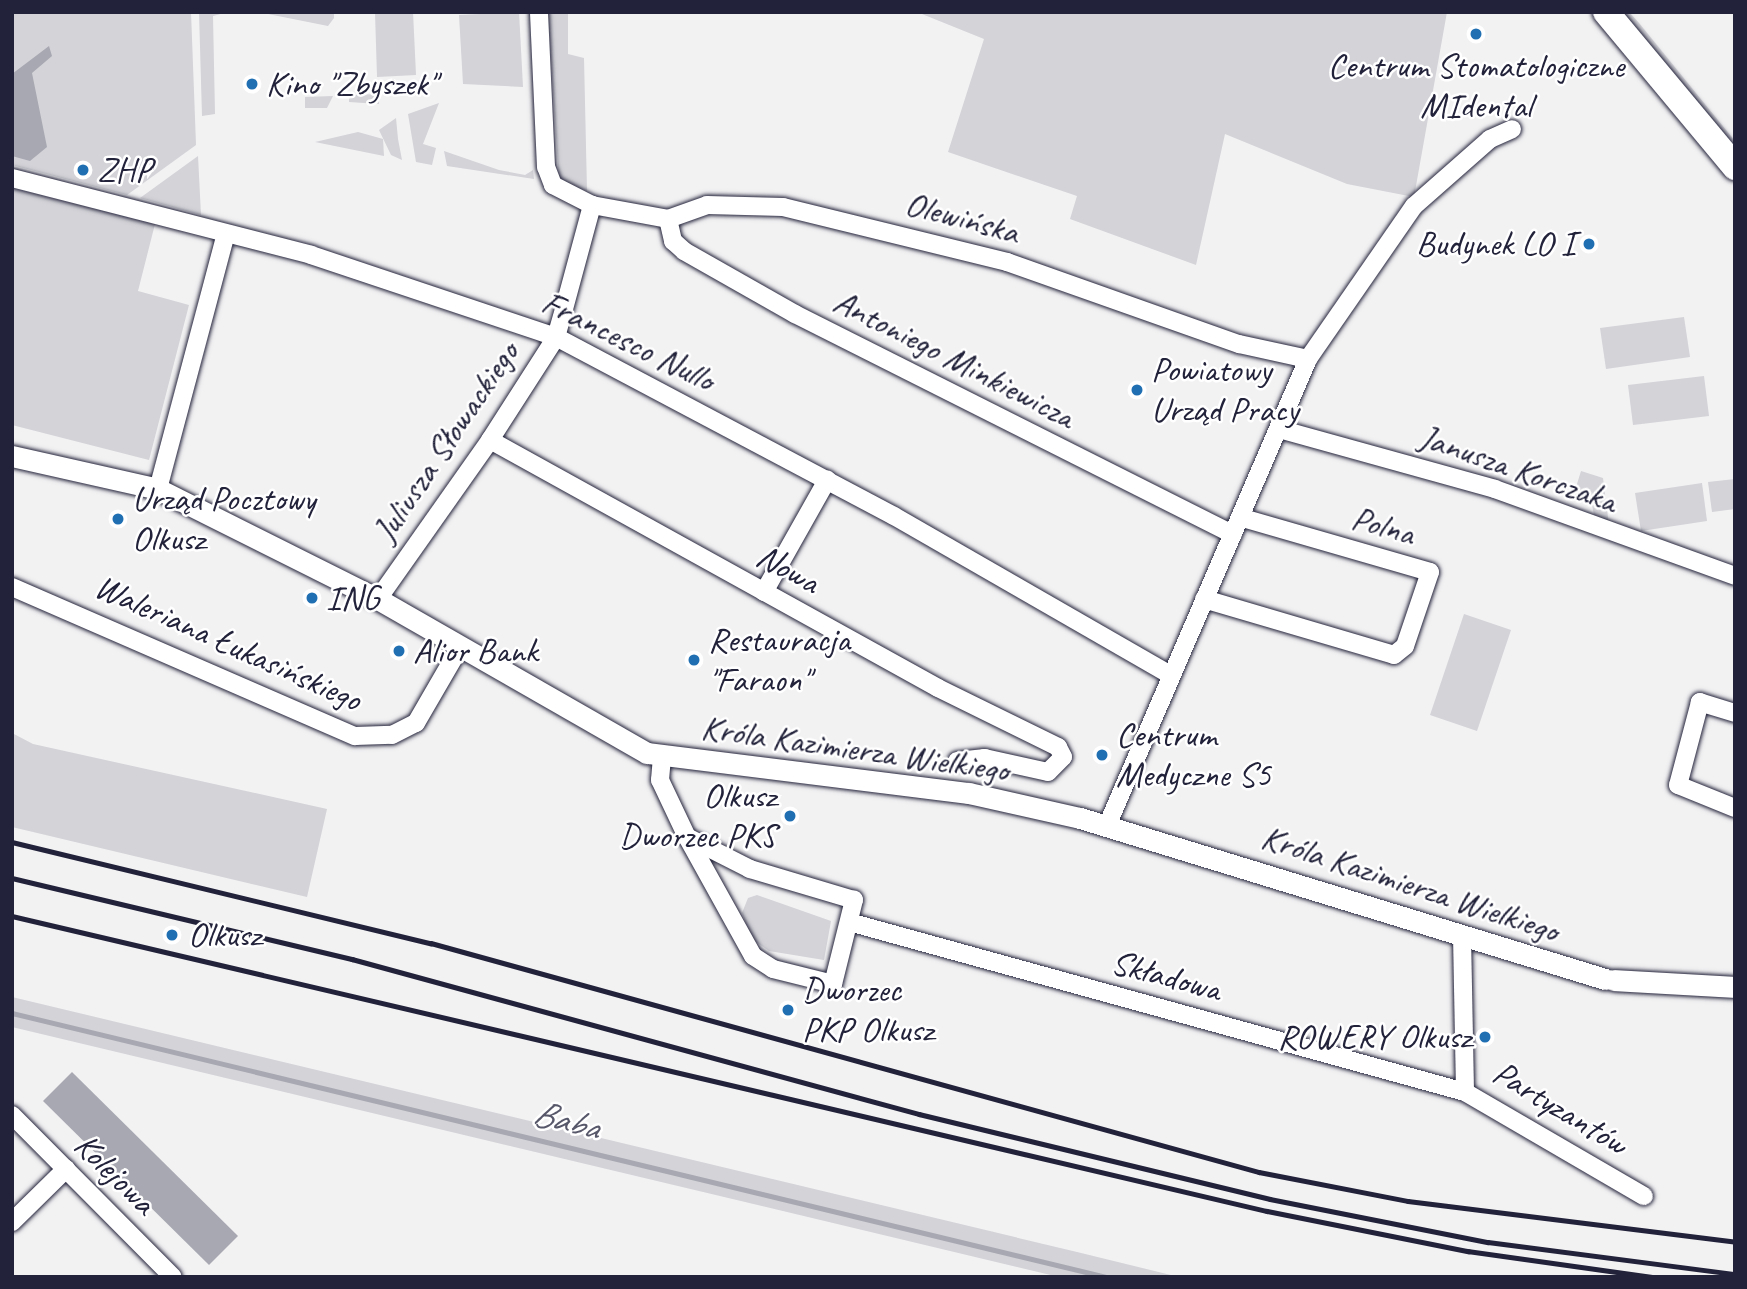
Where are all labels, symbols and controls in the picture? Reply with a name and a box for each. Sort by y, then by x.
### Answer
marker: Centrum Stomatologiczne MIdental [1468,26,1484,42]
place label: Centrum Stomatologiczne MIdental [1327,45,1625,127]
place label: Kino "Zbyszek" [266,63,436,105]
marker: Kino "Zbyszek" [244,76,260,92]
place label: ZHP [97,149,152,191]
marker: ZHP [75,162,91,178]
street label: Olewińska [901,183,1023,253]
place label: Budynek LO I [1416,223,1575,265]
marker: Budynek LO I [1581,236,1597,252]
street label: Antoniego Minkiewicza [827,280,1081,438]
street label: Francesco Nullo [535,281,721,401]
street label: Juliusza Słowackiego [364,334,528,550]
place label: Powiatowy Urząd Pracy [1151,349,1298,431]
marker: Powiatowy Urząd Pracy [1129,382,1145,398]
street label: Janusza Korczaka [1414,416,1622,522]
place label: Urząd Pocztowy Olkusz [132,478,315,560]
street label: Polna [1347,497,1419,555]
marker: Urząd Pocztowy Olkusz [110,511,126,527]
street label: Nowa [749,535,827,603]
street label: Waleriana Łukasińskiego [88,565,368,721]
place label: ING [326,577,379,619]
marker: ING [304,590,320,606]
place label: Restauracja "Faraon" [708,619,850,701]
place label: Alior Bank [413,630,538,672]
marker: Alior Bank [391,643,407,659]
marker: Restauracja "Faraon" [686,652,702,668]
street label: Króla Kazimierza Wielkiego [698,706,1012,792]
place label: Centrum Medyczne S5 [1116,714,1271,796]
marker: Centrum Medyczne S5 [1094,747,1110,763]
place label: Olkusz Dworzec PKS [619,775,776,857]
marker: Olkusz Dworzec PKS [782,808,798,824]
street label: Króla Kazimierza Wielkiego [1255,816,1565,952]
place label: Olkusz [188,914,261,956]
marker: Olkusz [162,925,182,945]
street label: Składowa [1107,941,1225,1011]
place label: Dworzec PKP Olkusz [802,969,933,1051]
marker: Dworzec PKP Olkusz [780,1002,796,1018]
place label: ROWERY Olkusz [1277,1016,1471,1058]
marker: ROWERY Olkusz [1477,1029,1493,1045]
street label: Partyzantów [1485,1052,1635,1164]
water label: Baba [528,1090,604,1150]
street label: Kolejowa [65,1124,165,1224]

